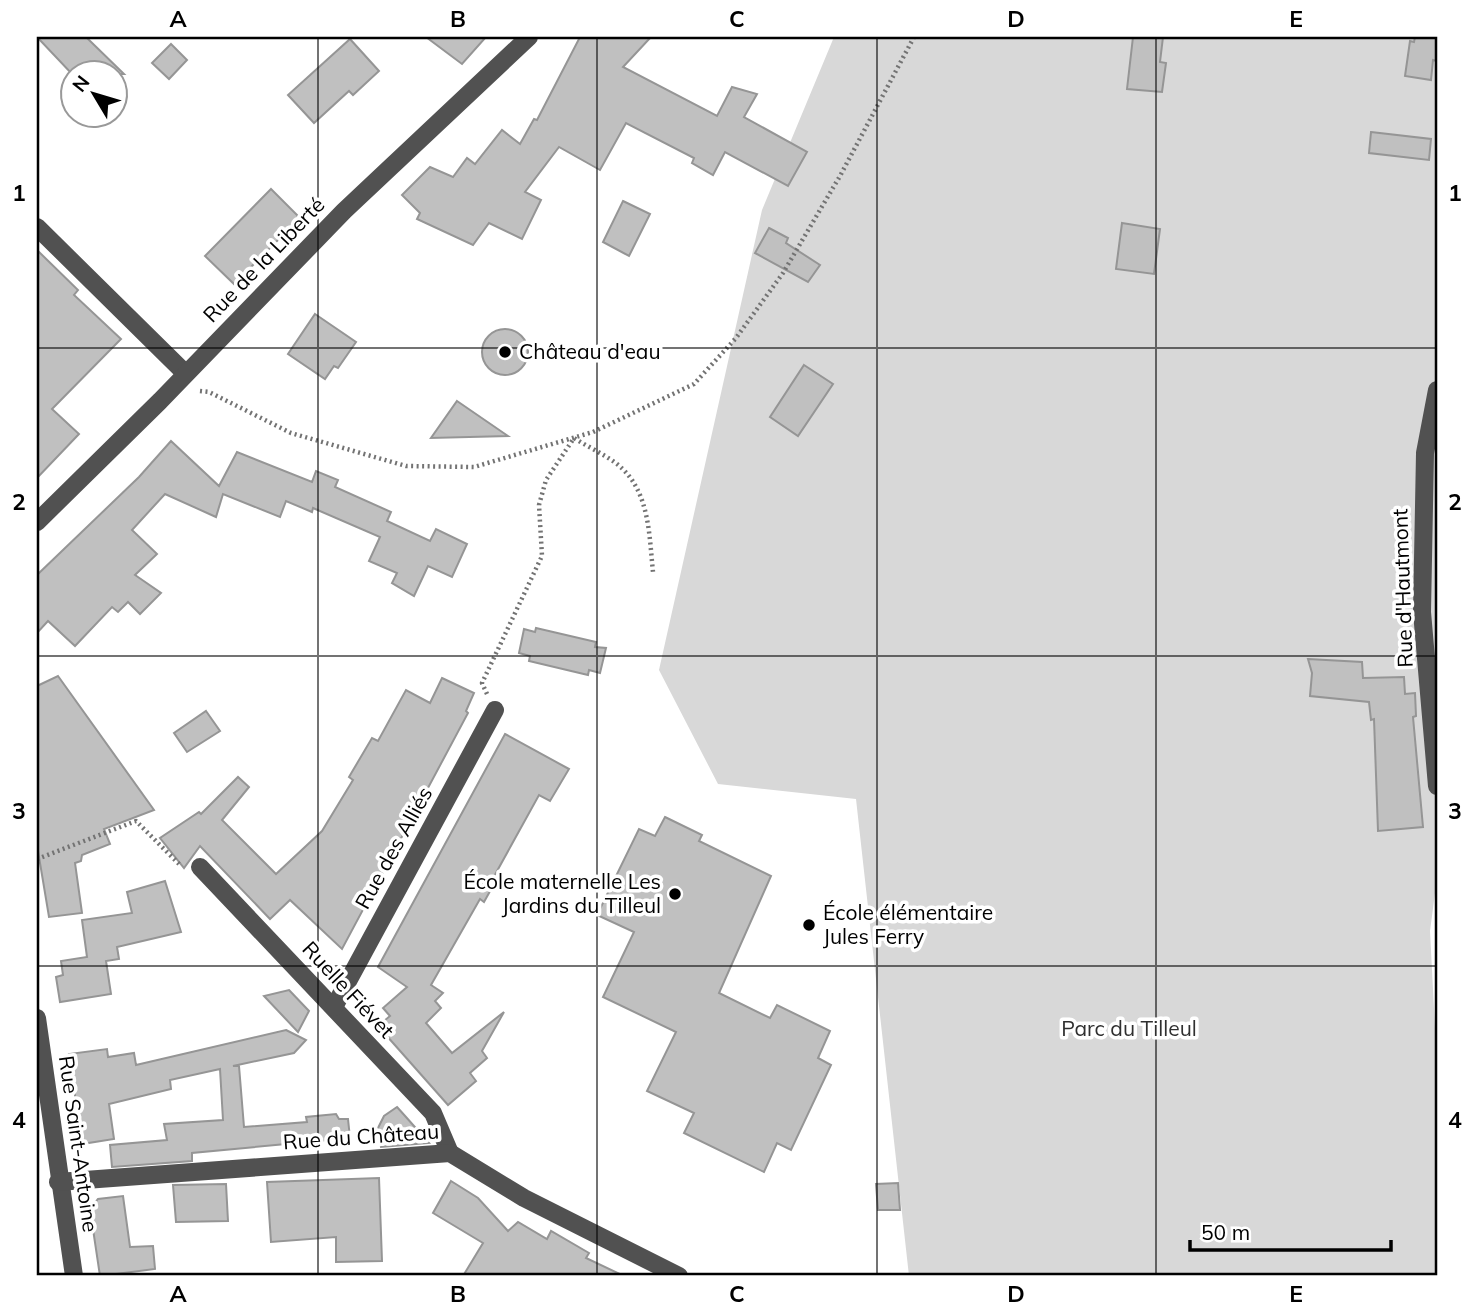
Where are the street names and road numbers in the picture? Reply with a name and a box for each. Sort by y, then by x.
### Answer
street label: Rue de la Liberté [197,191,329,327]
street label: Rue d'Hautmont [1386,508,1418,668]
street label: Rue des Alliés [349,782,437,913]
street label: Ruelle Fiévet [297,936,400,1043]
street label: Rue Saint-Antoine [54,1054,104,1234]
street label: Rue du Château [282,1118,440,1154]

